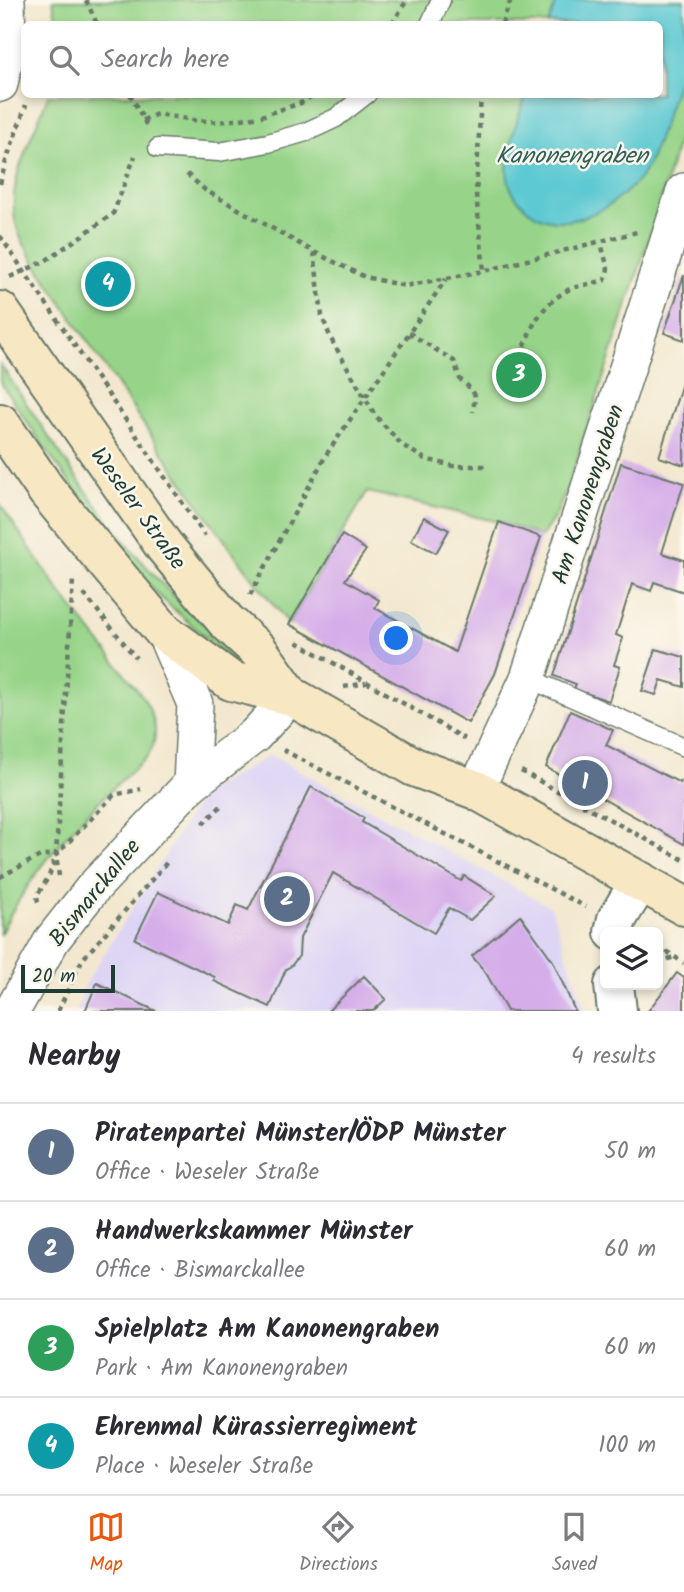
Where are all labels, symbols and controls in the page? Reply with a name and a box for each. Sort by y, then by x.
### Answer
search box [21,21,663,98]
text: Search here [101,39,229,81]
icon: search [45,41,83,79]
water label: Kanonengraben [496,137,650,176]
pin: 4 [85,258,131,310]
pin: 3 [496,349,542,401]
street label: Am Kanonengraben [543,400,635,589]
street label: Weseler Straße [80,440,194,578]
your location [379,621,413,655]
pin: 1 [562,757,608,809]
street label: Bismarckallee [41,831,151,955]
pin: 2 [264,873,310,925]
map controls [600,927,663,990]
button: layers [600,927,663,990]
scale bar [21,962,116,994]
text: 20 m [32,962,75,992]
text: Nearby [28,1033,120,1081]
text: 4 results [571,1039,656,1075]
text: Piratenpartei Münster/ÖDP Münster [95,1113,505,1155]
text: 1 [48,1134,54,1170]
text: 50 m [605,1134,656,1170]
text: Office · Weseler Straße [95,1155,319,1191]
text: Handwerkskammer Münster [95,1211,412,1253]
text: 2 [44,1232,58,1268]
text: 60 m [604,1232,656,1268]
text: Office · Bismarckallee [95,1253,305,1289]
text: Spielplatz Am Kanonengraben [95,1309,439,1351]
text: 3 [45,1330,57,1366]
text: 60 m [604,1330,656,1366]
text: Park · Am Kanonengraben [95,1351,348,1387]
text: Ehrenmal Kürassierregiment [95,1407,417,1449]
text: 4 [45,1428,57,1464]
text: 100 m [598,1428,656,1464]
text: Place · Weseler Straße [95,1449,313,1485]
tab: Map [87,1508,125,1580]
tab: Directions [299,1508,378,1580]
tab: Saved [552,1508,597,1580]

